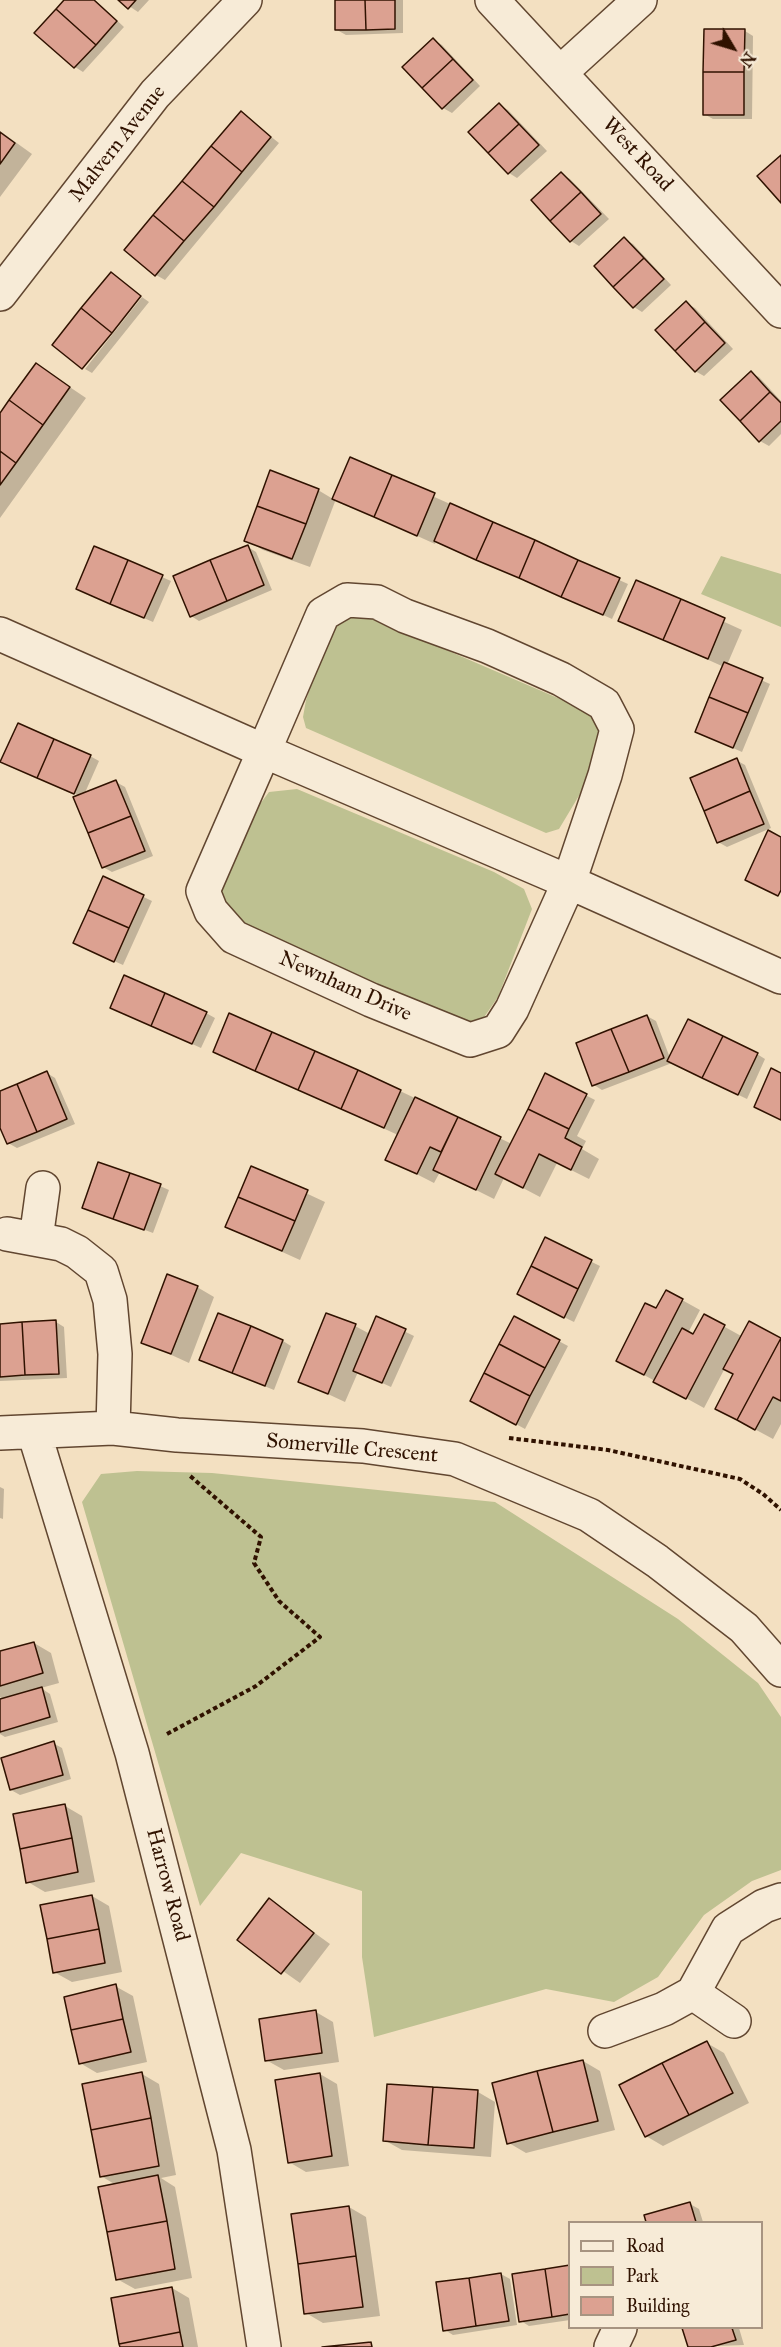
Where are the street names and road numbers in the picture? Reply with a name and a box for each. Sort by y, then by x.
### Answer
street label: Malvern Avenue [65,81,171,207]
street label: West Road [596,113,678,197]
street label: Newnham Drive [275,946,415,1028]
street label: Somerville Crescent [265,1429,439,1469]
street label: Harrow Road [140,1826,194,1944]

